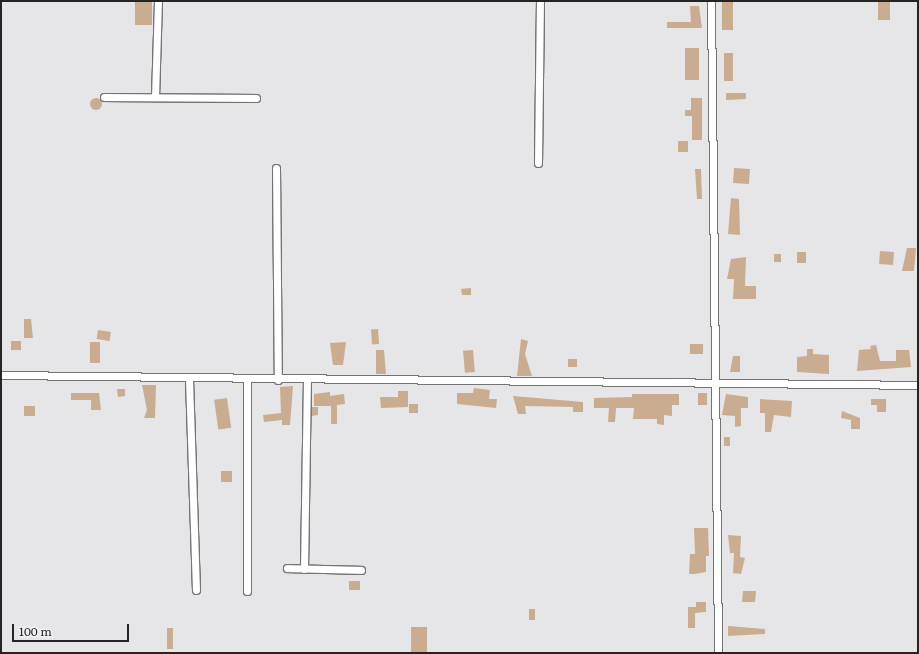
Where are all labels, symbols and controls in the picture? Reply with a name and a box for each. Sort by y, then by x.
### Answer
scale bar [14,616,131,642]
text: 100 m [19,622,52,640]

